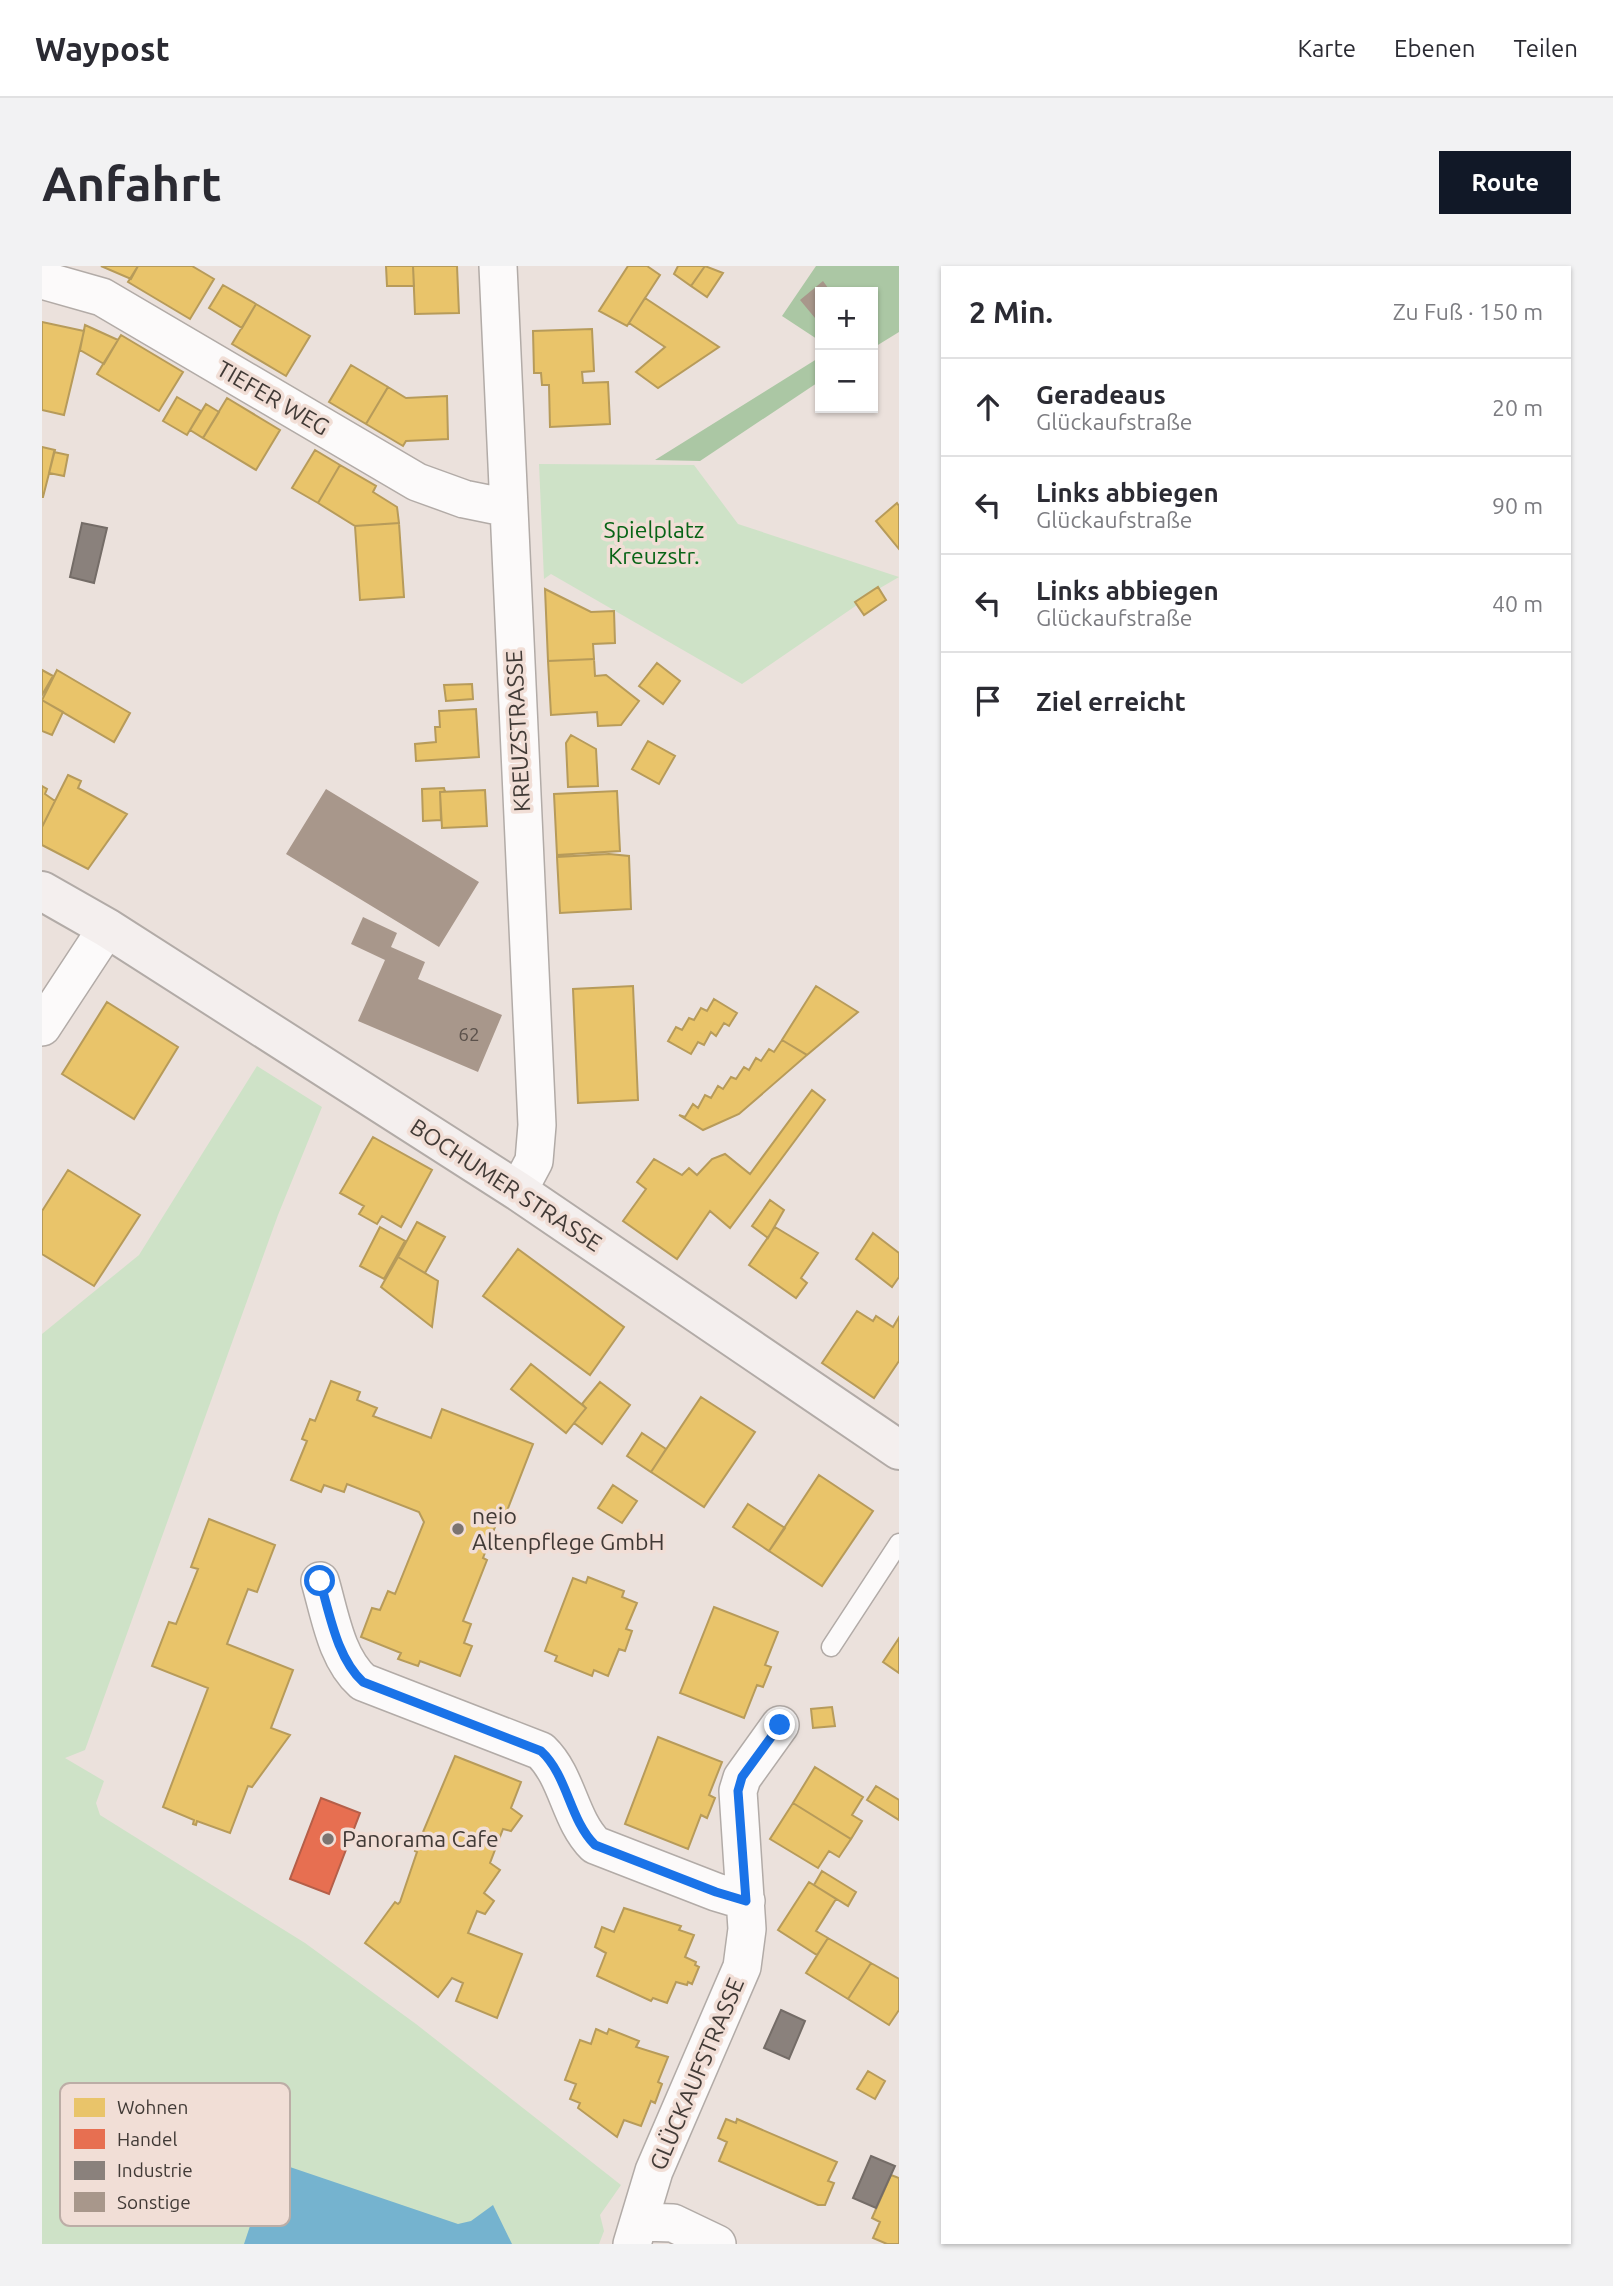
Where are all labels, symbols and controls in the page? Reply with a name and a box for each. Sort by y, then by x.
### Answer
text: Waypost [35,30,170,67]
text: Karte [1297,35,1356,62]
text: Ebenen [1394,35,1475,62]
text: Teilen [1513,35,1578,62]
button: Route [1439,151,1571,214]
text: Anfahrt [42,155,222,210]
map controls [815,287,878,413]
button: + [815,287,878,350]
text: 2 Min. [969,295,1053,329]
text: Zu Fuß · 150 m [1393,299,1543,324]
button: − [815,350,878,413]
street label: TIEFER WEG [213,355,334,440]
text: Geradeaus [1036,380,1166,409]
icon: ahead [969,388,1007,426]
text: 20 m [1492,395,1543,420]
text: Glückaufstraße [1036,409,1193,434]
text: Links abbiegen [1036,478,1219,507]
icon: left [969,486,1007,524]
text: 90 m [1492,493,1543,518]
text: Glückaufstraße [1036,507,1193,532]
park label: Spielplatz Kreuzstr. [604,517,704,568]
text: Links abbiegen [1036,576,1219,605]
icon: left [969,584,1007,622]
text: 40 m [1492,591,1543,616]
text: Glückaufstraße [1036,605,1193,630]
street label: KREUZSTRASSE [501,650,534,813]
icon: arrive [969,682,1007,720]
text: Ziel erreicht [1036,687,1186,716]
house number: 62 [458,1023,480,1045]
street label: BOCHUMER STRASSE [406,1113,607,1256]
place label: neio Altenpflege GmbH [472,1503,665,1554]
marker: neio Altenpflege GmbH [450,1521,466,1537]
route start [304,1565,335,1596]
route end [764,1709,795,1740]
place label: Panorama Cafe [342,1826,499,1851]
marker: Panorama Cafe [320,1831,336,1847]
street label: GLÜCKAUFSTRASSE [645,1974,748,2174]
legend [60,2083,290,2226]
text: Wohnen [117,2096,188,2118]
text: Handel [117,2128,177,2150]
text: Industrie [117,2159,193,2181]
text: Sonstige [117,2191,191,2213]

